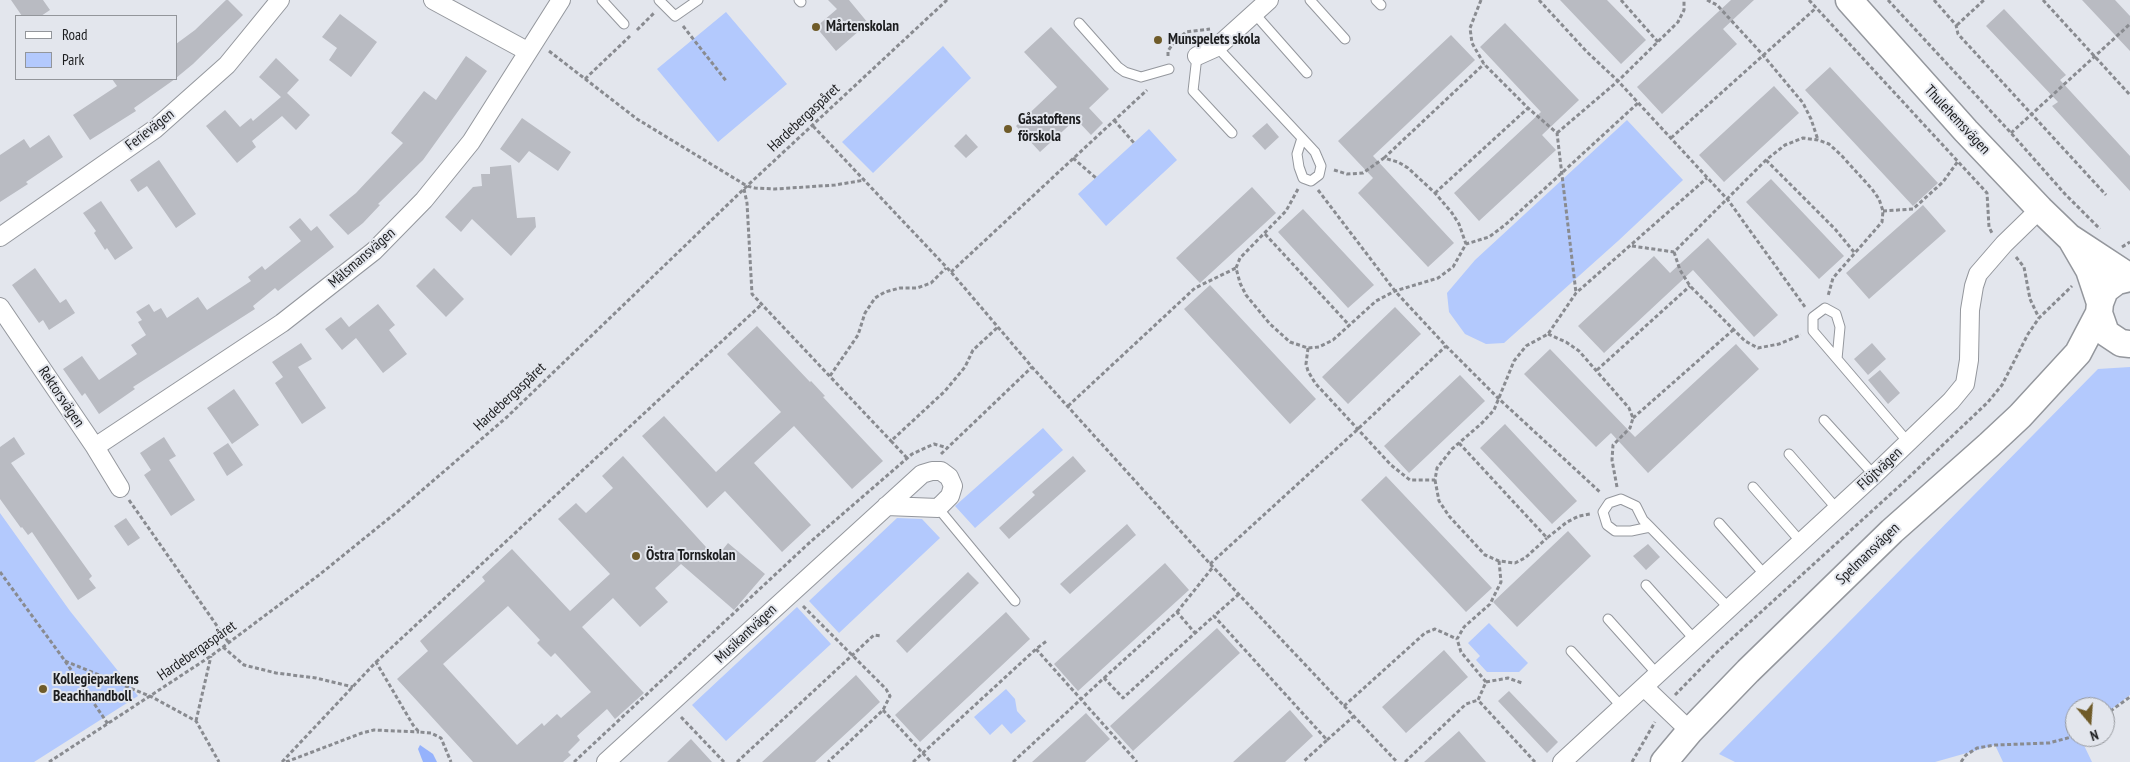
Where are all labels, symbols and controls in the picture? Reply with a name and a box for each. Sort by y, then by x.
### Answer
legend [15,15,178,80]
place label: Mårtenskolan [826,18,899,36]
marker: Mårtenskolan [810,21,822,33]
text: Road [62,25,88,44]
place label: Munspelets skola [1168,31,1260,49]
marker: Munspelets skola [1152,34,1164,46]
text: Park [62,50,84,69]
street label: Hardebergaspåret [764,80,844,156]
street label: Thulehemsvägen [1920,82,1994,158]
street label: Ferievägen [122,105,178,155]
place label: Gåsatoftens förskola [1018,111,1081,146]
marker: Gåsatoftens förskola [1002,123,1014,135]
street label: Målsmansvägen [325,224,399,292]
street label: Hardebergaspåret [470,359,550,435]
street label: Rektorsvägen [34,363,88,431]
street label: Flöjtvägen [1854,444,1906,494]
street label: Spelmansvägen [1833,519,1903,589]
place label: Östra Tornskolan [646,547,735,565]
marker: Östra Tornskolan [630,550,642,562]
street label: Musikantvägen [711,601,781,667]
street label: Hardebergaspåret [154,617,240,685]
place label: Kollegieparkens Beachhandboll [53,671,139,706]
marker: Kollegieparkens Beachhandboll [37,683,49,695]
north arrow [2065,697,2115,747]
text: N [2088,726,2101,745]

